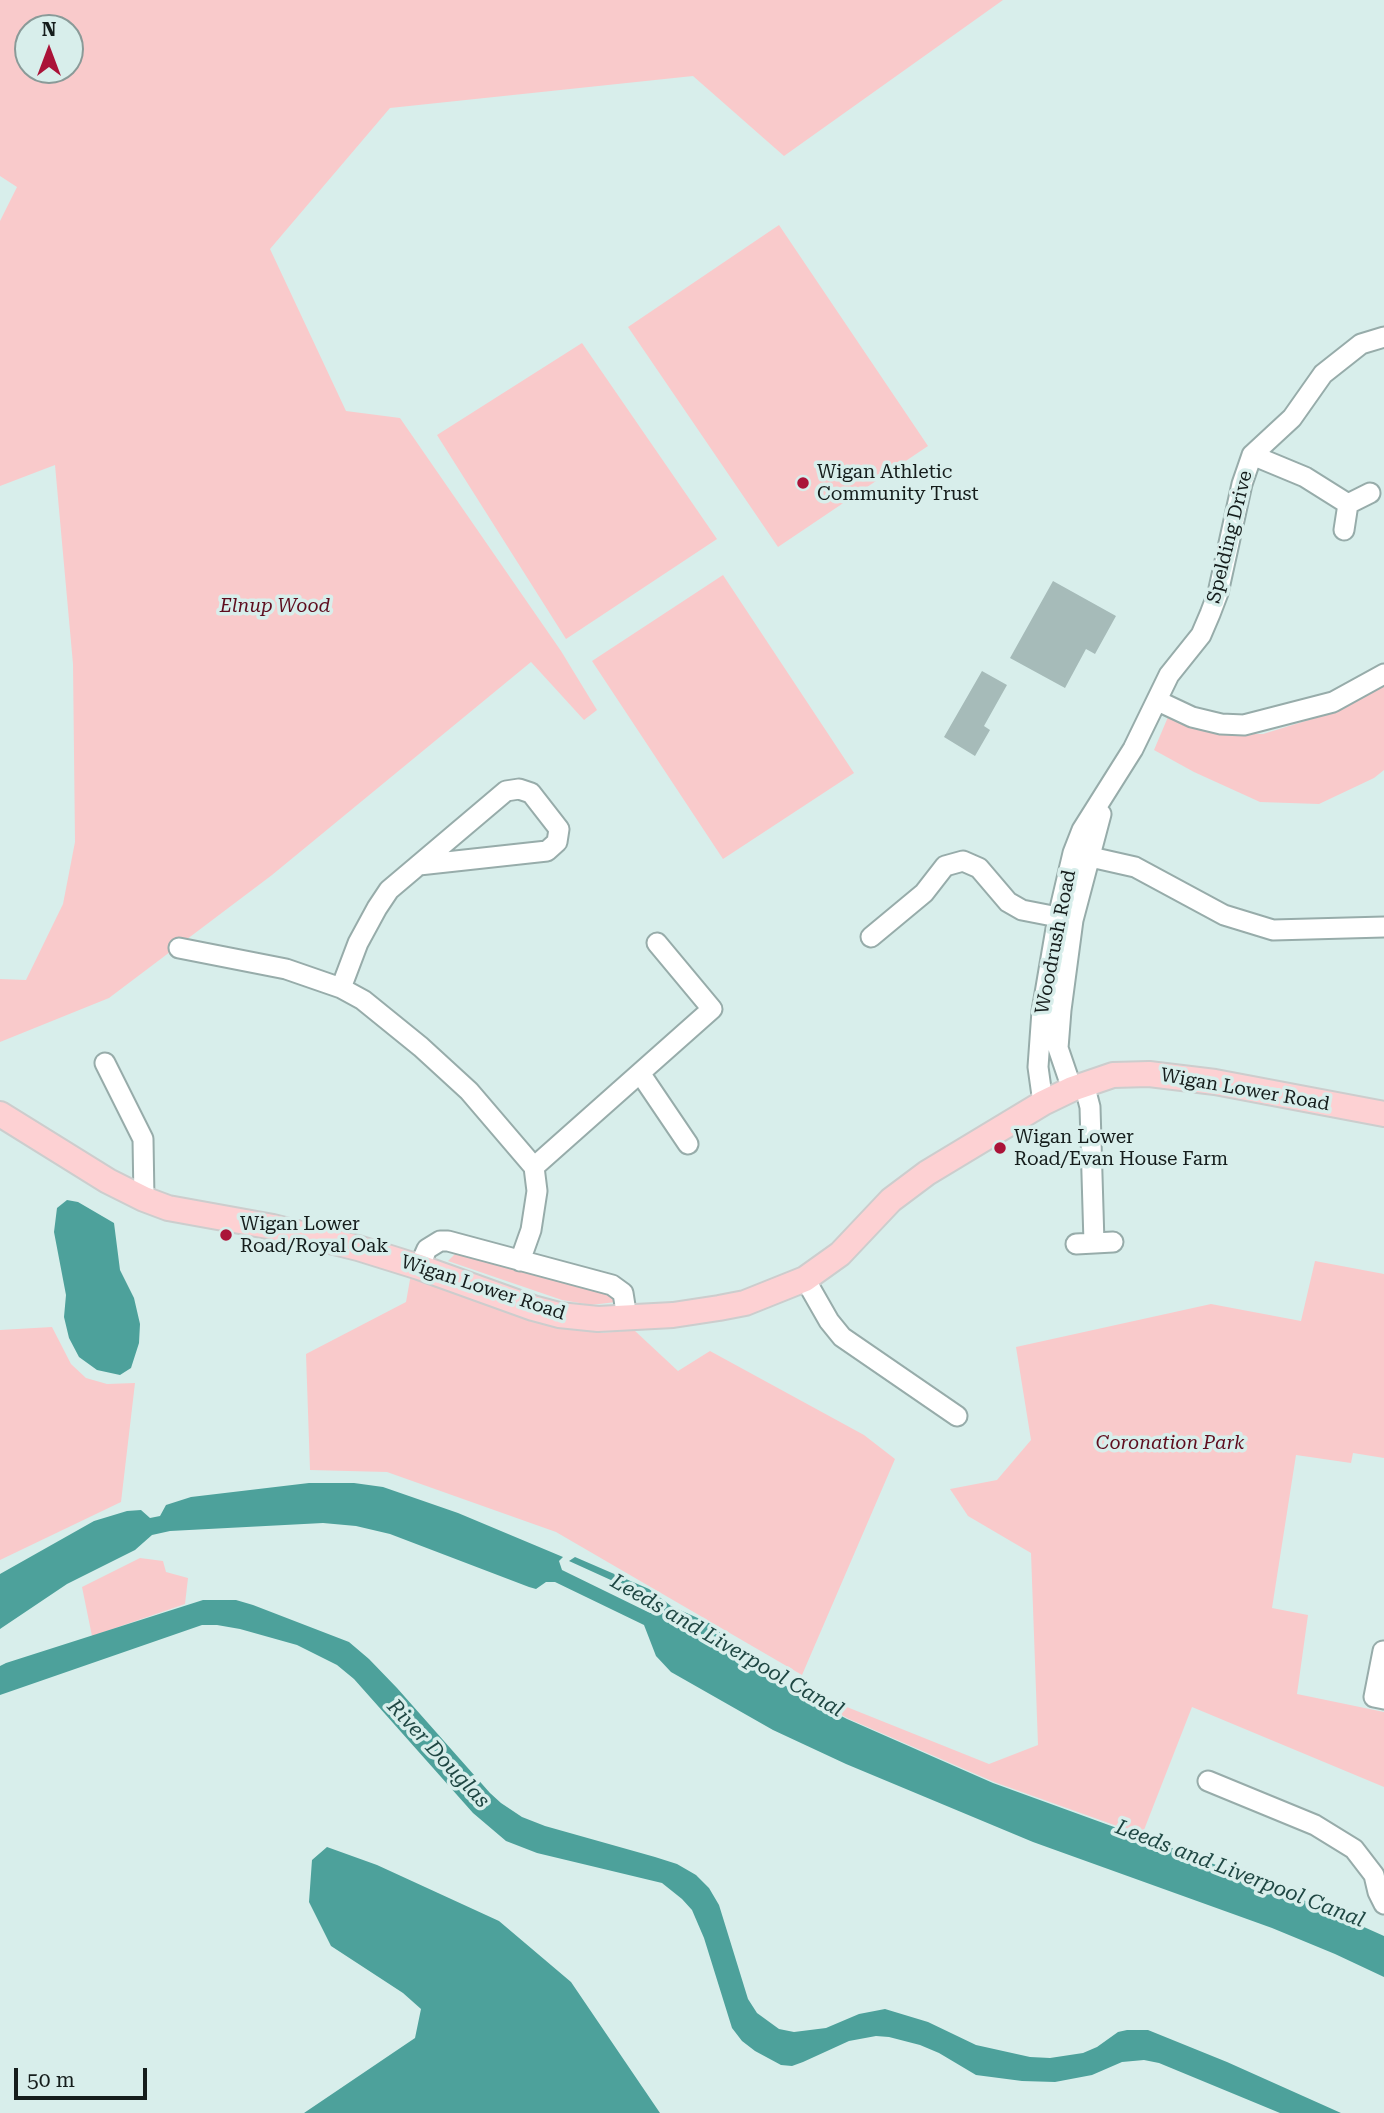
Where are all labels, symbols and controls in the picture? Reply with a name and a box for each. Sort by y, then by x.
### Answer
north arrow [14,14,84,84]
text: N [42,18,56,41]
place label: Wigan Athletic Community Trust [817,461,979,505]
street label: Spelding Drive [1202,468,1258,606]
marker: Wigan Athletic Community Trust [795,475,811,491]
park label: Elnup Wood [220,595,330,617]
street label: Woodrush Road [1031,868,1081,1016]
street label: Wigan Lower Road [1159,1064,1331,1116]
place label: Wigan Lower Road/Evan House Farm [1014,1126,1228,1170]
marker: Wigan Lower Road/Evan House Farm [992,1140,1008,1156]
place label: Wigan Lower Road/Royal Oak [240,1213,388,1257]
marker: Wigan Lower Road/Royal Oak [218,1227,234,1243]
street label: Wigan Lower Road [398,1251,568,1325]
park label: Coronation Park [1096,1432,1244,1454]
water label: Leeds and Liverpool Canal [606,1569,848,1723]
water label: River Douglas [381,1695,495,1813]
water label: Leeds and Liverpool Canal [1112,1815,1368,1933]
scale bar [18,2054,150,2098]
text: 50 m [27,2068,75,2092]

